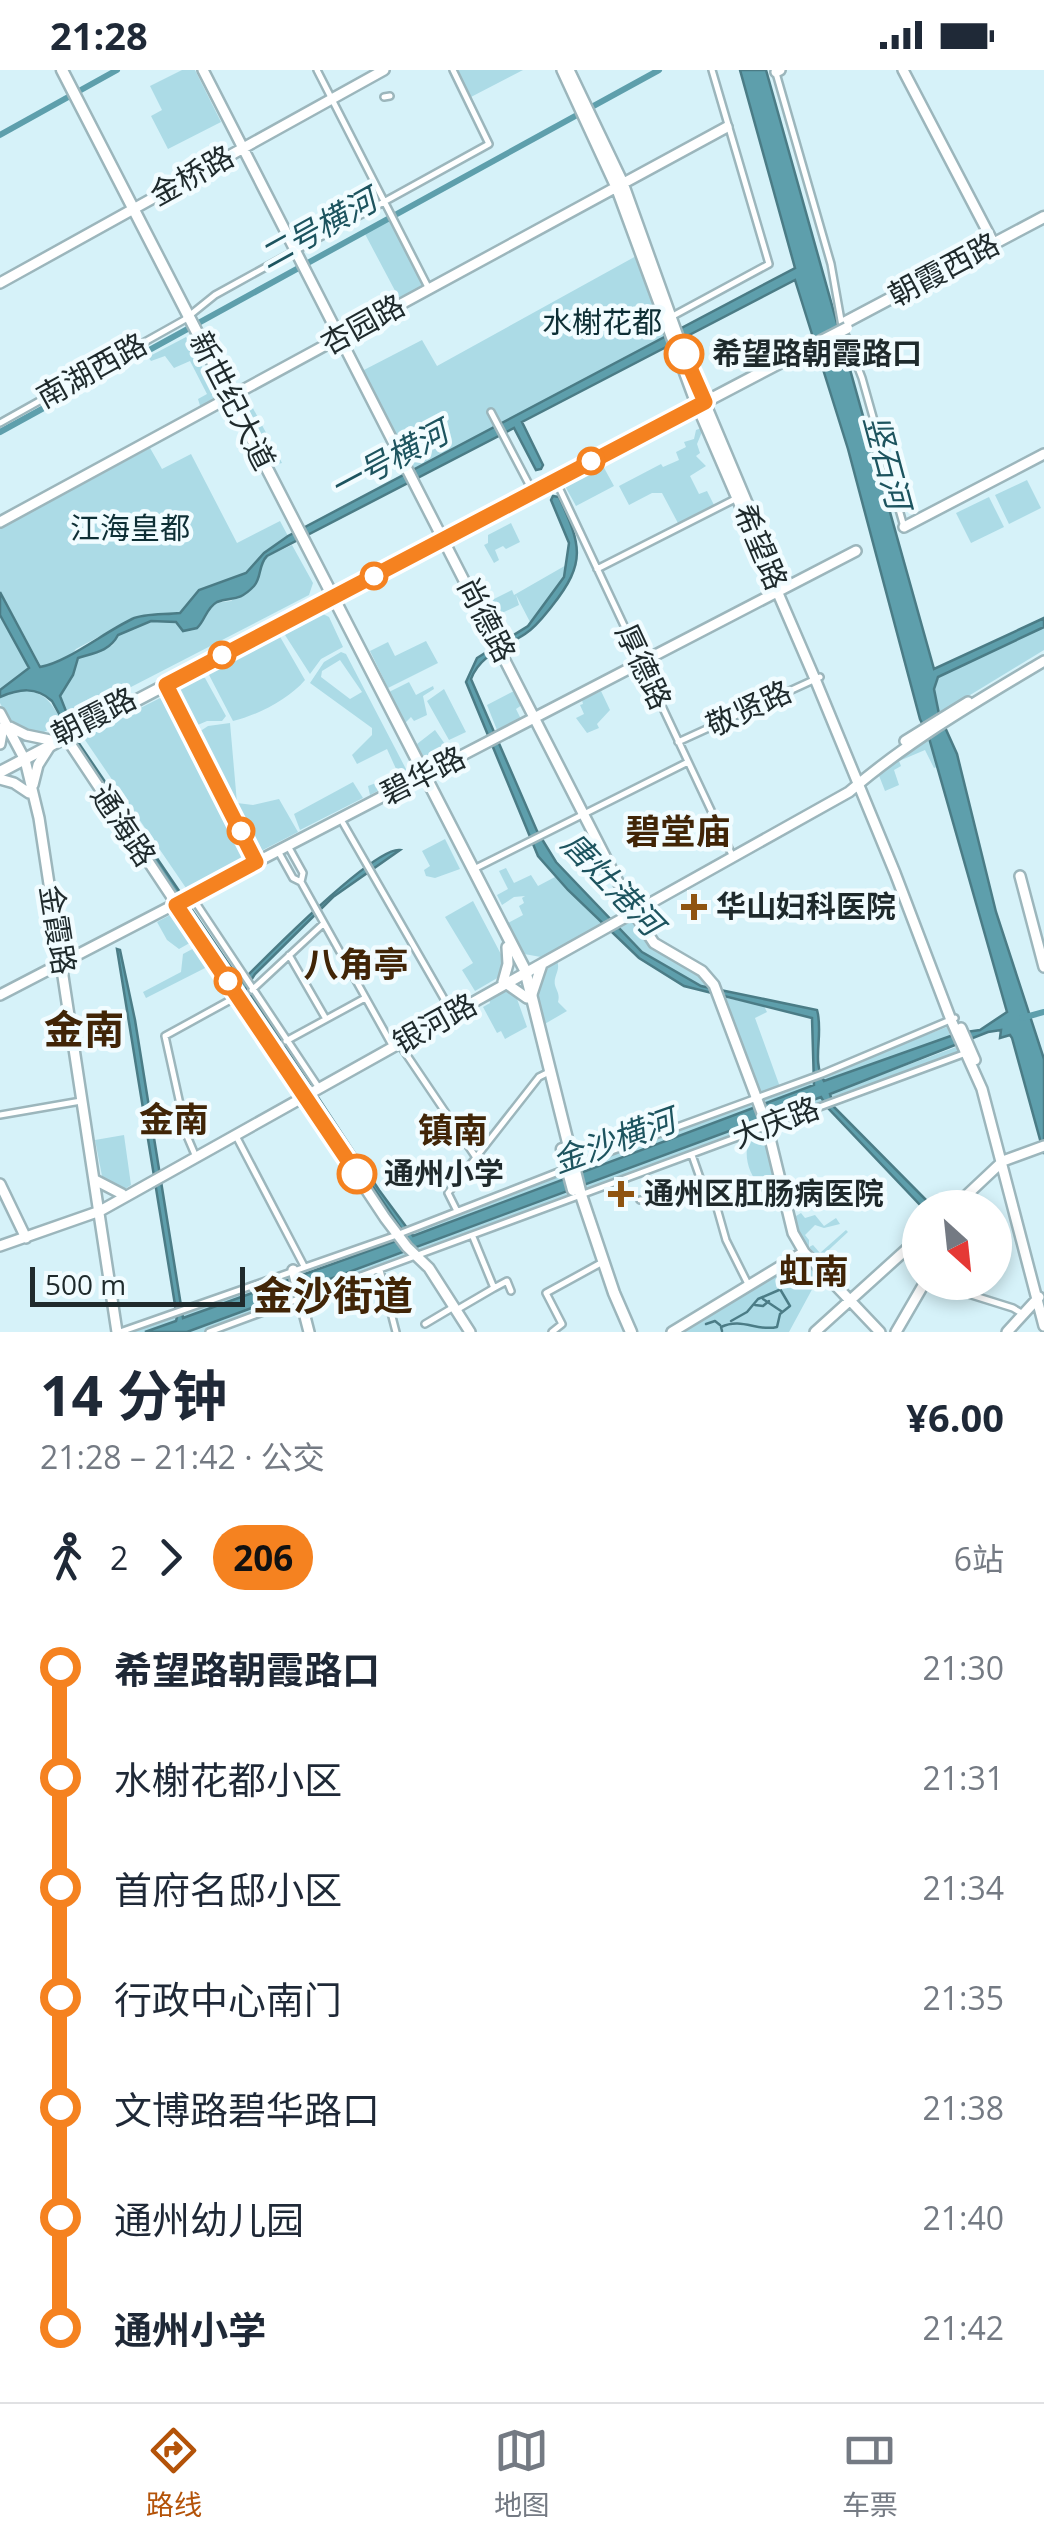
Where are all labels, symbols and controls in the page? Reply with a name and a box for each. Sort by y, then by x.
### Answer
text: 21:28 [50,9,148,61]
street label: 金桥路 [142,135,241,214]
water label: 二号横河 [251,175,389,278]
street label: 朝霞西路 [881,222,1006,315]
street label: 杏园路 [313,284,412,363]
park label: 水榭花都 [542,301,662,342]
street label: 南湖西路 [29,323,154,417]
street label: 新世纪大道 [181,324,286,476]
place label: 希望路朝霞路口 [712,332,922,373]
marker: 希望路朝霞路口 [665,335,703,373]
water label: 一号横河 [322,407,460,508]
water label: 竖石河 [855,410,923,519]
unlabelled marker [578,448,604,474]
street label: 希望路 [725,497,798,596]
park label: 江海皇都 [70,507,190,548]
unlabelled marker [361,563,387,589]
street label: 尚德路 [449,570,526,669]
street label: 厚德路 [607,617,682,716]
unlabelled marker [209,642,235,668]
street label: 敬贤路 [699,670,798,745]
street label: 朝霞路 [44,677,143,754]
street label: 碧华路 [373,736,472,813]
street label: 通海路 [82,776,166,874]
district label: 碧堂庙 [625,807,731,854]
unlabelled marker [228,818,254,844]
water label: 唐灶港河 [553,822,677,948]
street label: 金霞路 [31,882,86,977]
place label: 华山妇科医院 [716,885,896,926]
marker: 华山妇科医院 [681,894,707,920]
district label: 八角亭 [303,940,409,987]
unlabelled marker [215,968,241,994]
street label: 银河路 [385,983,484,1062]
district label: 金南 [44,1001,124,1056]
street label: 大庆路 [726,1086,825,1157]
district label: 金南 [139,1095,209,1142]
water label: 金沙横河 [546,1095,687,1182]
district label: 镇南 [418,1106,488,1153]
place label: 通州小学 [384,1152,504,1193]
marker: 通州小学 [338,1155,376,1193]
place label: 通州区肛肠病医院 [644,1172,884,1213]
marker: 通州区肛肠病医院 [608,1181,634,1207]
north arrow [902,1190,1012,1300]
map controls [902,1190,1012,1300]
district label: 虹南 [779,1247,849,1294]
scale bar [30,1262,245,1306]
text: 500 m [45,1265,126,1303]
district label: 金沙街道 [253,1267,413,1322]
text: 14 分钟 [40,1357,227,1432]
text: ¥6.00 [906,1391,1004,1443]
text: 21:28 – 21:42 · 公交 [40,1435,325,1478]
icon: walk [40,1530,95,1585]
icon: forward [143,1530,198,1585]
text: 206 [233,1534,293,1581]
text: 2 [110,1536,128,1579]
text: 6站 [954,1537,1004,1580]
text: 希望路朝霞路口 [114,1643,380,1695]
text: 21:30 [922,1646,1004,1689]
text: 水榭花都小区 [114,1753,342,1805]
text: 21:31 [922,1756,1004,1799]
text: 首府名邸小区 [114,1863,342,1915]
text: 21:34 [922,1866,1004,1909]
text: 行政中心南门 [114,1973,342,2025]
text: 21:35 [922,1976,1004,2019]
text: 文博路碧华路口 [114,2083,380,2135]
text: 21:38 [922,2086,1004,2129]
text: 通州幼儿园 [114,2193,304,2245]
text: 21:40 [922,2196,1004,2239]
text: 通州小学 [114,2303,266,2355]
text: 21:42 [922,2306,1004,2349]
tab: 路线 [146,2423,202,2523]
tab: 地图 [494,2423,550,2523]
tab: 车票 [842,2423,898,2523]

